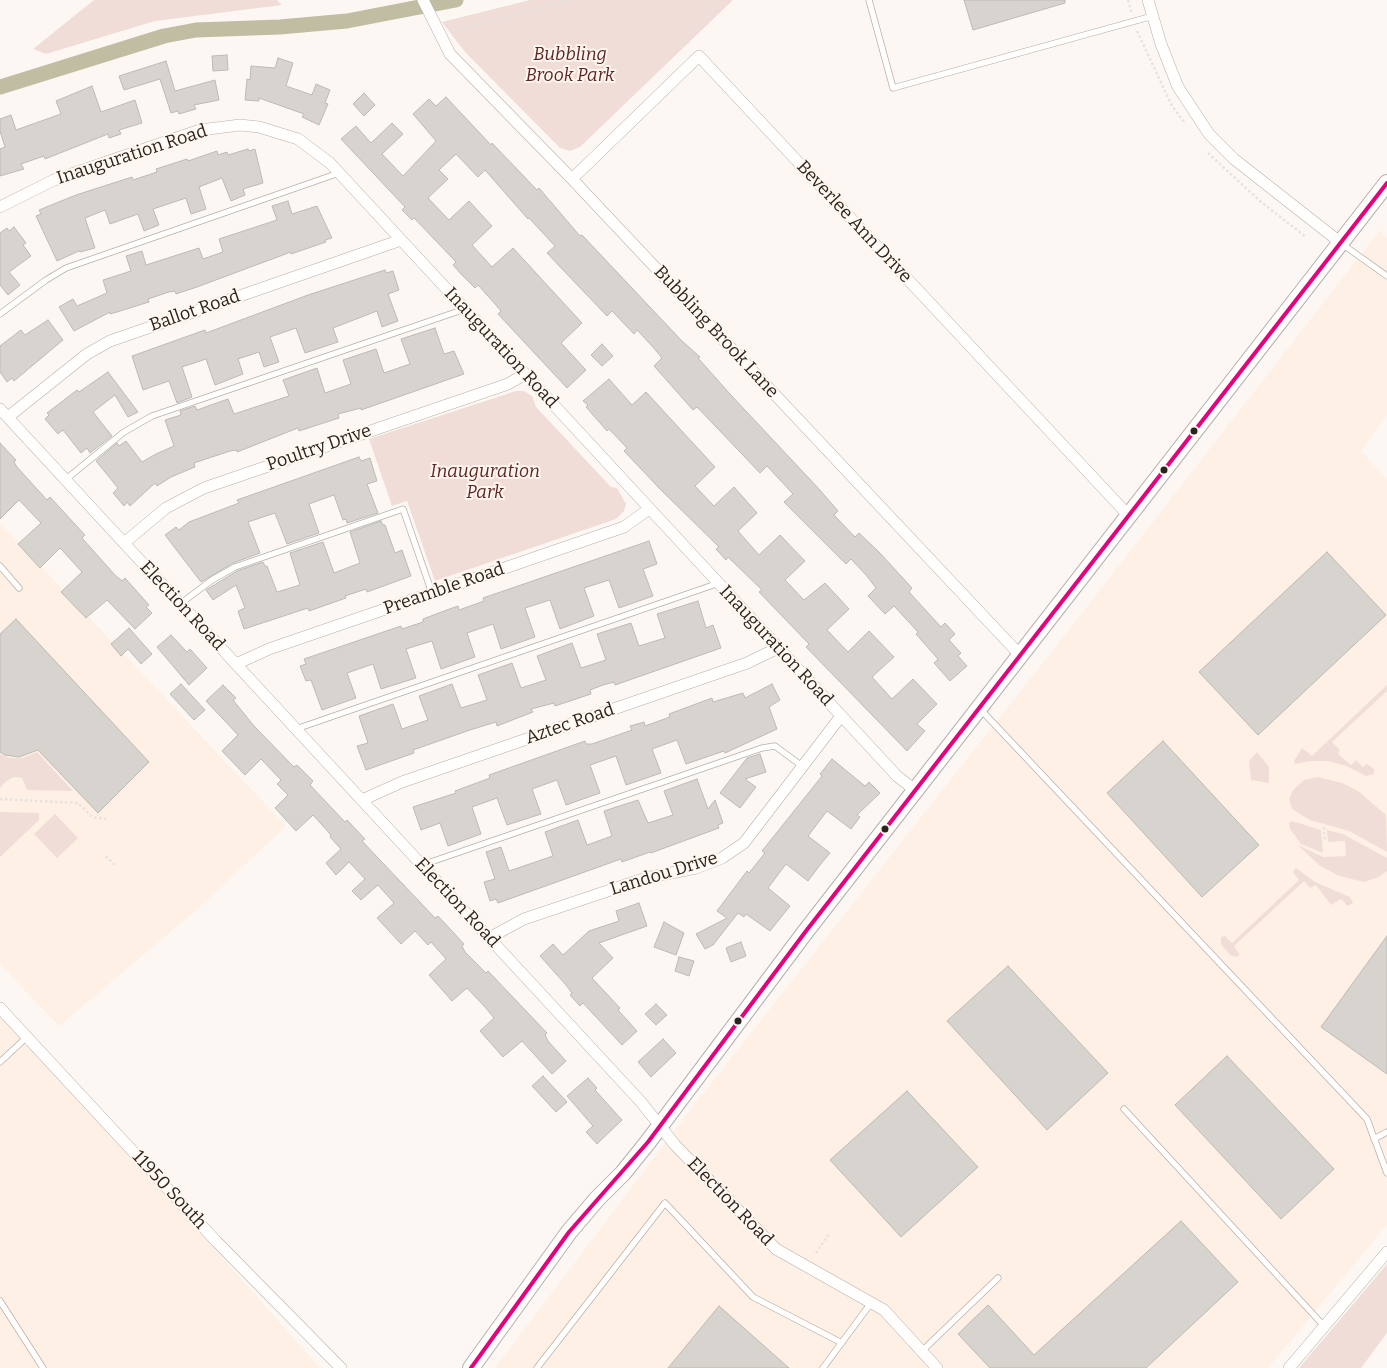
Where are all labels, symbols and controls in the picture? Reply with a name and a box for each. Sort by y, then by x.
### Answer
park label: Bubbling Brook Park [525,44,615,86]
street label: Inauguration Road [54,121,210,189]
street label: Beverlee Ann Drive [792,156,916,288]
street label: Bubbling Brook Lane [649,261,783,403]
street label: Inauguration Road [440,283,562,413]
street label: Ballot Road [147,285,243,337]
street label: Poultry Drive [264,420,374,476]
unlabelled marker [1189,426,1199,436]
park label: Inauguration Park [430,461,540,504]
unlabelled marker [1159,465,1169,475]
street label: Election Road [135,557,229,655]
street label: Preamble Road [381,558,507,620]
street label: Inauguration Road [715,581,837,711]
street label: Aztec Road [523,699,617,749]
unlabelled marker [880,824,890,834]
street label: Landou Drive [608,847,720,901]
street label: Election Road [410,854,504,952]
unlabelled marker [733,1016,743,1026]
street label: 11950 South [127,1146,211,1234]
street label: Election Road [682,1153,778,1251]

